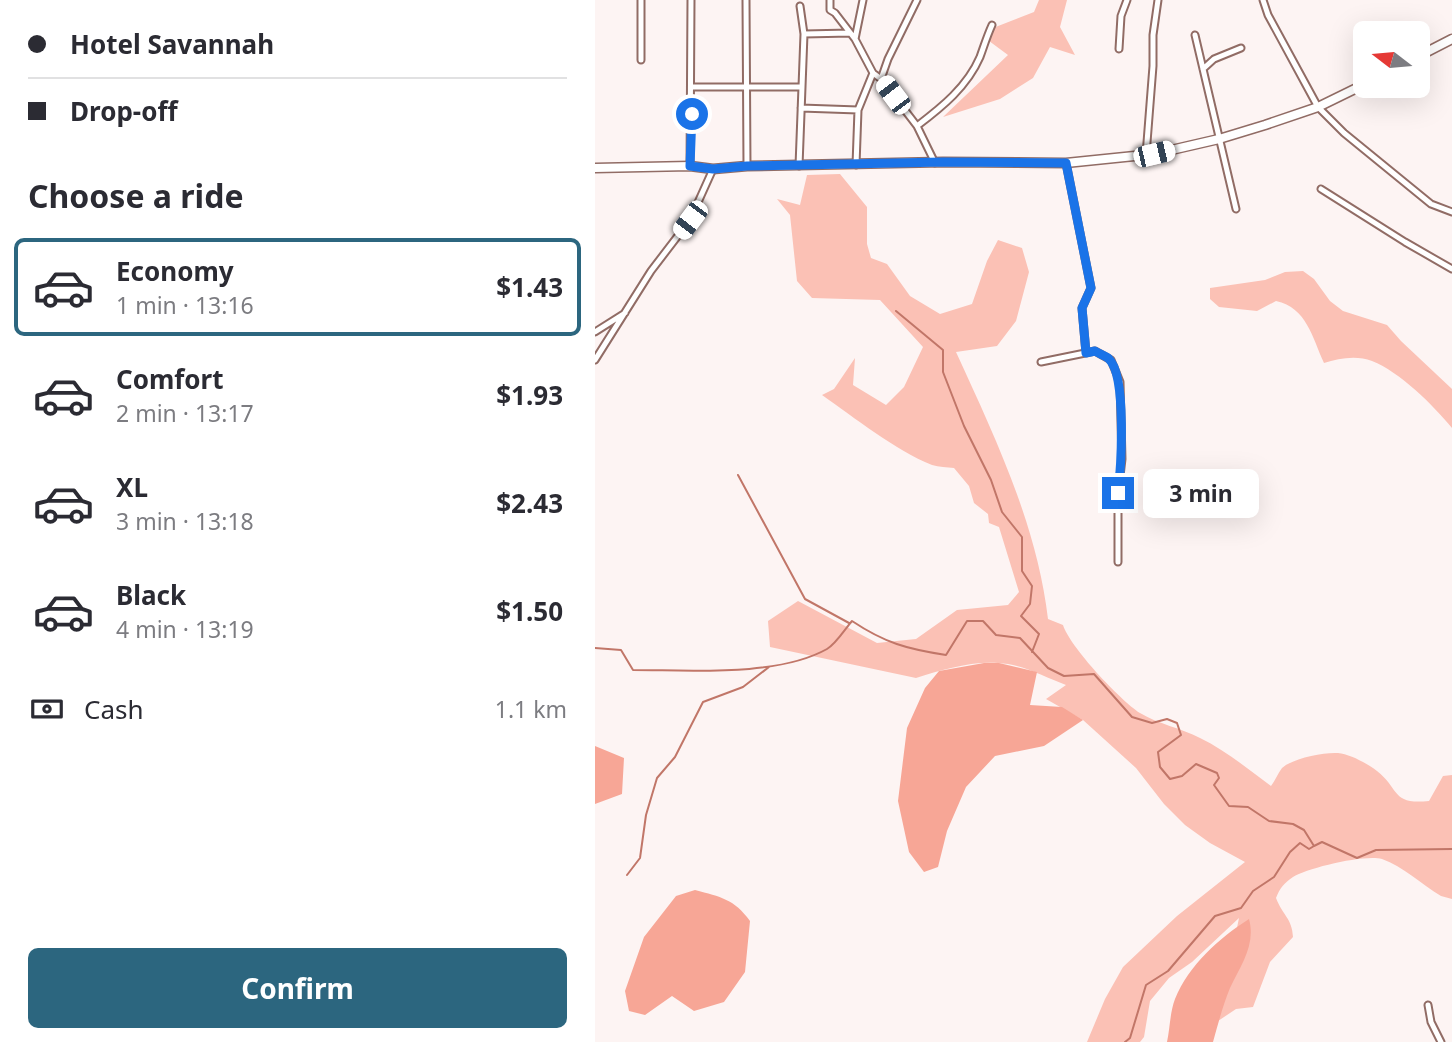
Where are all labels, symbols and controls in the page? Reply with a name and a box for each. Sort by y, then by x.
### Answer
north arrow [1353,21,1430,98]
map controls [1353,21,1430,98]
text: Hotel Savannah [70,26,274,62]
car [872,72,915,118]
text: Drop-off [70,93,177,129]
route start [676,98,708,130]
car [1132,139,1177,169]
text: Choose a ride [28,174,244,217]
car [669,197,712,243]
text: Economy [116,253,234,289]
icon: car [32,256,95,319]
text: $1.43 [496,269,563,305]
text: 1 min · 13:16 [116,289,254,321]
text: Comfort [116,361,224,397]
icon: car [32,364,95,427]
text: $1.93 [496,377,563,413]
text: 2 min · 13:17 [116,397,254,429]
callout: 3 min [1143,468,1258,518]
text: XL [116,469,148,505]
icon: car [32,472,95,535]
route end [1102,477,1134,509]
text: 3 min [1169,477,1233,509]
text: $2.43 [496,485,563,521]
text: 3 min · 13:18 [116,505,254,537]
text: Black [116,577,186,613]
icon: car [32,580,95,643]
text: $1.50 [496,593,563,629]
text: 4 min · 13:19 [116,613,254,645]
icon: cash [28,690,66,728]
text: Cash [84,691,144,727]
text: 1.1 km [495,693,567,725]
button: Confirm [28,948,567,1028]

